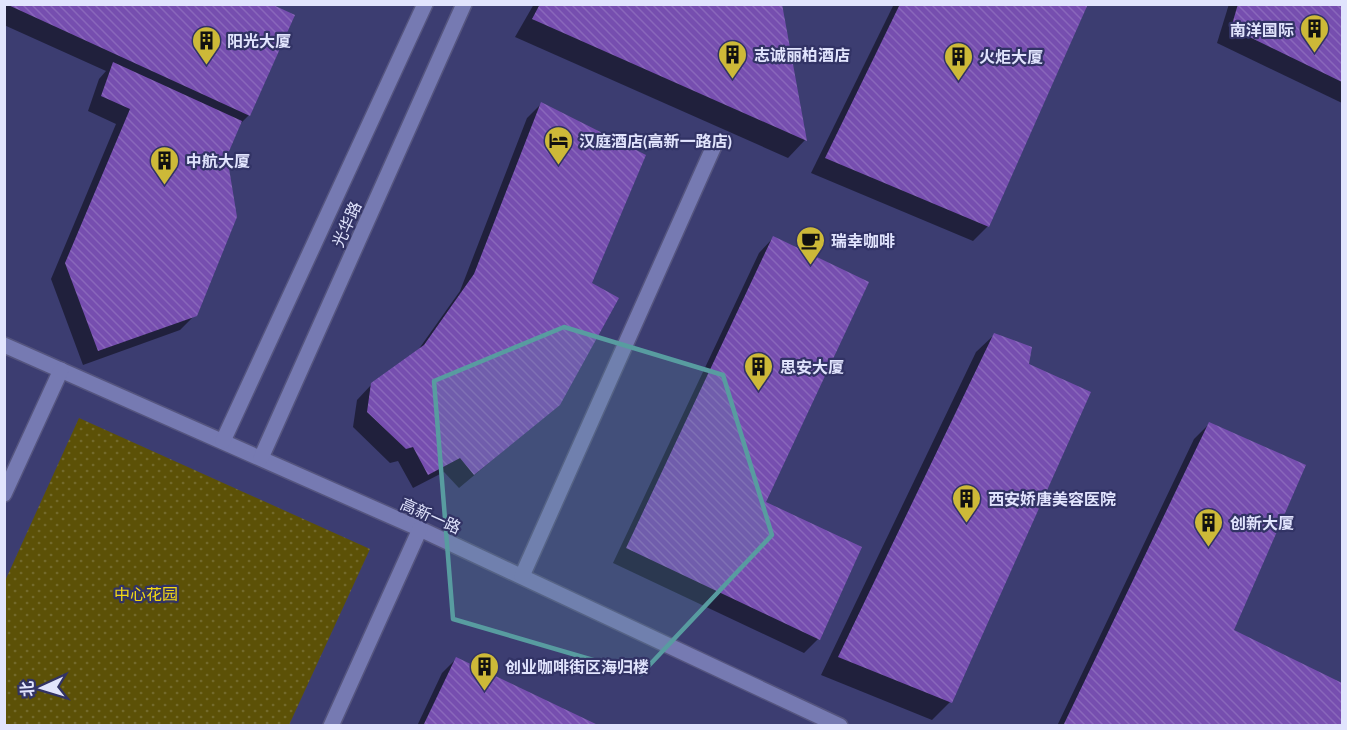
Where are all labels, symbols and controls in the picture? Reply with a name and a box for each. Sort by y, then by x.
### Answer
building icon: 南洋国际 [1299,13,1331,55]
place label: 南洋国际 [1230,20,1294,39]
building icon: 阳光大厦 [190,24,222,66]
place label: 阳光大厦 [227,31,291,50]
building icon: 志诚丽柏酒店 [717,38,749,80]
building icon: 火炬大厦 [942,40,974,82]
place label: 志诚丽柏酒店 [754,45,850,64]
place label: 火炬大厦 [979,47,1043,66]
hotel icon: 汉庭酒店(高新一路店) [542,124,574,166]
place label: 汉庭酒店(高新一路店) [579,131,732,150]
building icon: 中航大厦 [149,144,181,186]
place label: 中航大厦 [186,151,250,170]
street label: 光华路 [328,198,364,250]
cafe icon: 瑞幸咖啡 [794,224,826,266]
place label: 瑞幸咖啡 [831,231,895,250]
building icon: 思安大厦 [743,350,775,392]
place label: 思安大厦 [780,357,844,376]
building icon: 西安娇唐美容医院 [951,482,983,524]
place label: 西安娇唐美容医院 [988,489,1116,508]
street label: 高新一路 [398,493,464,537]
building icon: 创新大厦 [1193,506,1225,548]
place label: 创新大厦 [1230,513,1294,532]
park label: 中心花园 [114,584,178,603]
building icon: 创业咖啡街区海归楼 [468,650,500,692]
place label: 创业咖啡街区海归楼 [505,657,649,676]
north arrow [12,658,72,718]
text: 北 [17,680,37,698]

